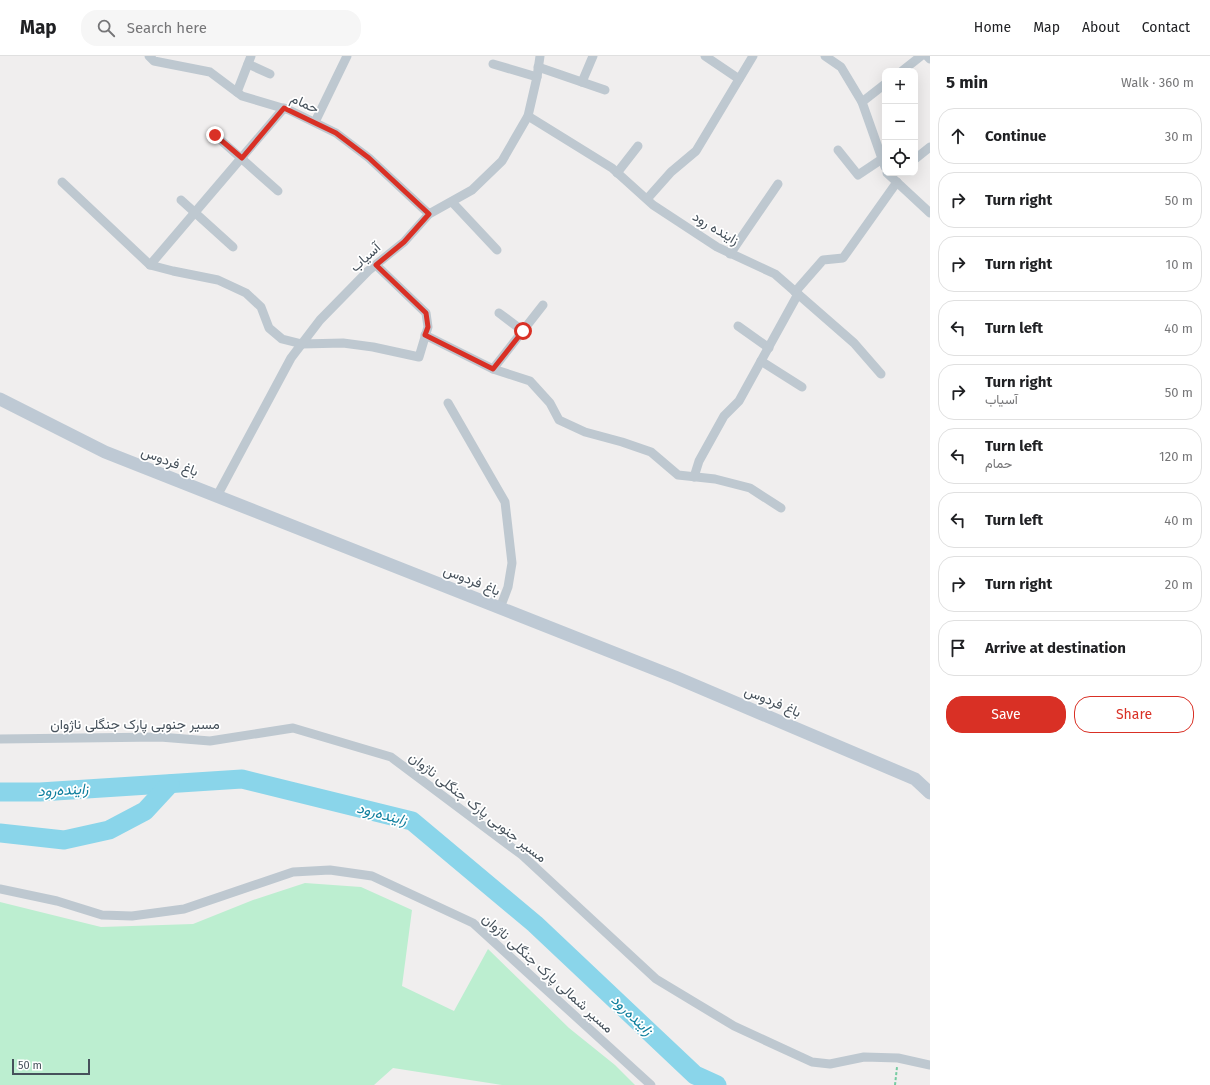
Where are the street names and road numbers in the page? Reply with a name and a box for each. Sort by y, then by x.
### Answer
street label: حمام [288,90,322,117]
street label: زاینده رود [689,208,742,249]
street label: آسیاب [347,238,385,275]
street label: باغ فردوس [138,443,201,482]
street label: باغ فردوس [440,561,503,601]
street label: باغ فردوس [741,682,804,723]
street label: مسیر جنوبی پارک جنگلی ناژوان [50,716,220,734]
street label: مسیر جنوبی پارک جنگلی ناژوان [405,748,550,867]
street label: مسیر شمالی پارک جنگلی ناژوان [478,910,617,1038]

